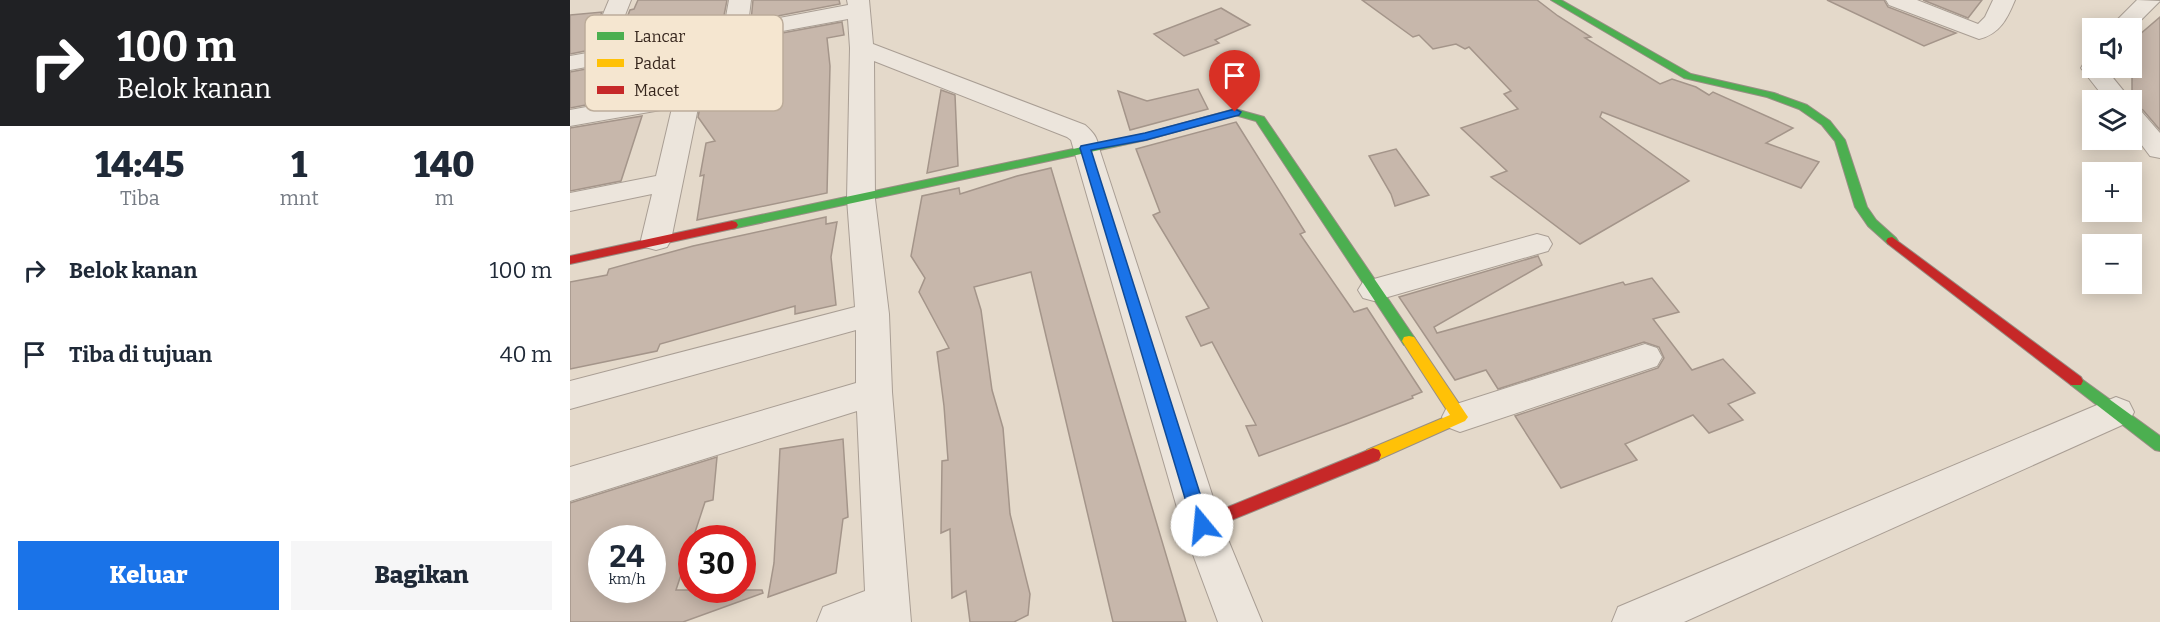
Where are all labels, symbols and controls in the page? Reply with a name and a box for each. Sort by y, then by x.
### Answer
legend [585,15,783,111]
map controls [2082,18,2142,294]
button: sound [2082,18,2142,78]
text: 100 m [117,22,236,72]
icon: right [18,24,96,102]
text: Lancar [634,27,685,46]
pin [1209,50,1260,112]
text: Padat [634,54,676,73]
icon: arrive [1218,59,1251,92]
text: Belok kanan [117,73,271,105]
text: Macet [634,81,679,100]
button: layers [2082,90,2142,150]
text: 14:45 [95,143,185,187]
text: 1 [291,143,307,187]
text: 140 [414,143,475,187]
button: + [2082,162,2142,222]
text: Tiba [120,186,160,210]
text: mnt [280,186,319,210]
text: m [435,186,454,210]
button: − [2082,234,2142,294]
icon: right [18,254,51,287]
text: Belok kanan [69,257,197,284]
text: 100 m [489,257,552,284]
icon: arrive [18,338,51,371]
text: Tiba di tujuan [69,341,212,368]
text: 40 m [500,341,552,368]
position arrow [1170,493,1234,557]
speed limit sign: 30 [678,525,756,603]
text: 24 [609,539,645,575]
button: Keluar [18,541,279,610]
button: Bagikan [291,541,552,610]
text: km/h [608,570,646,588]

